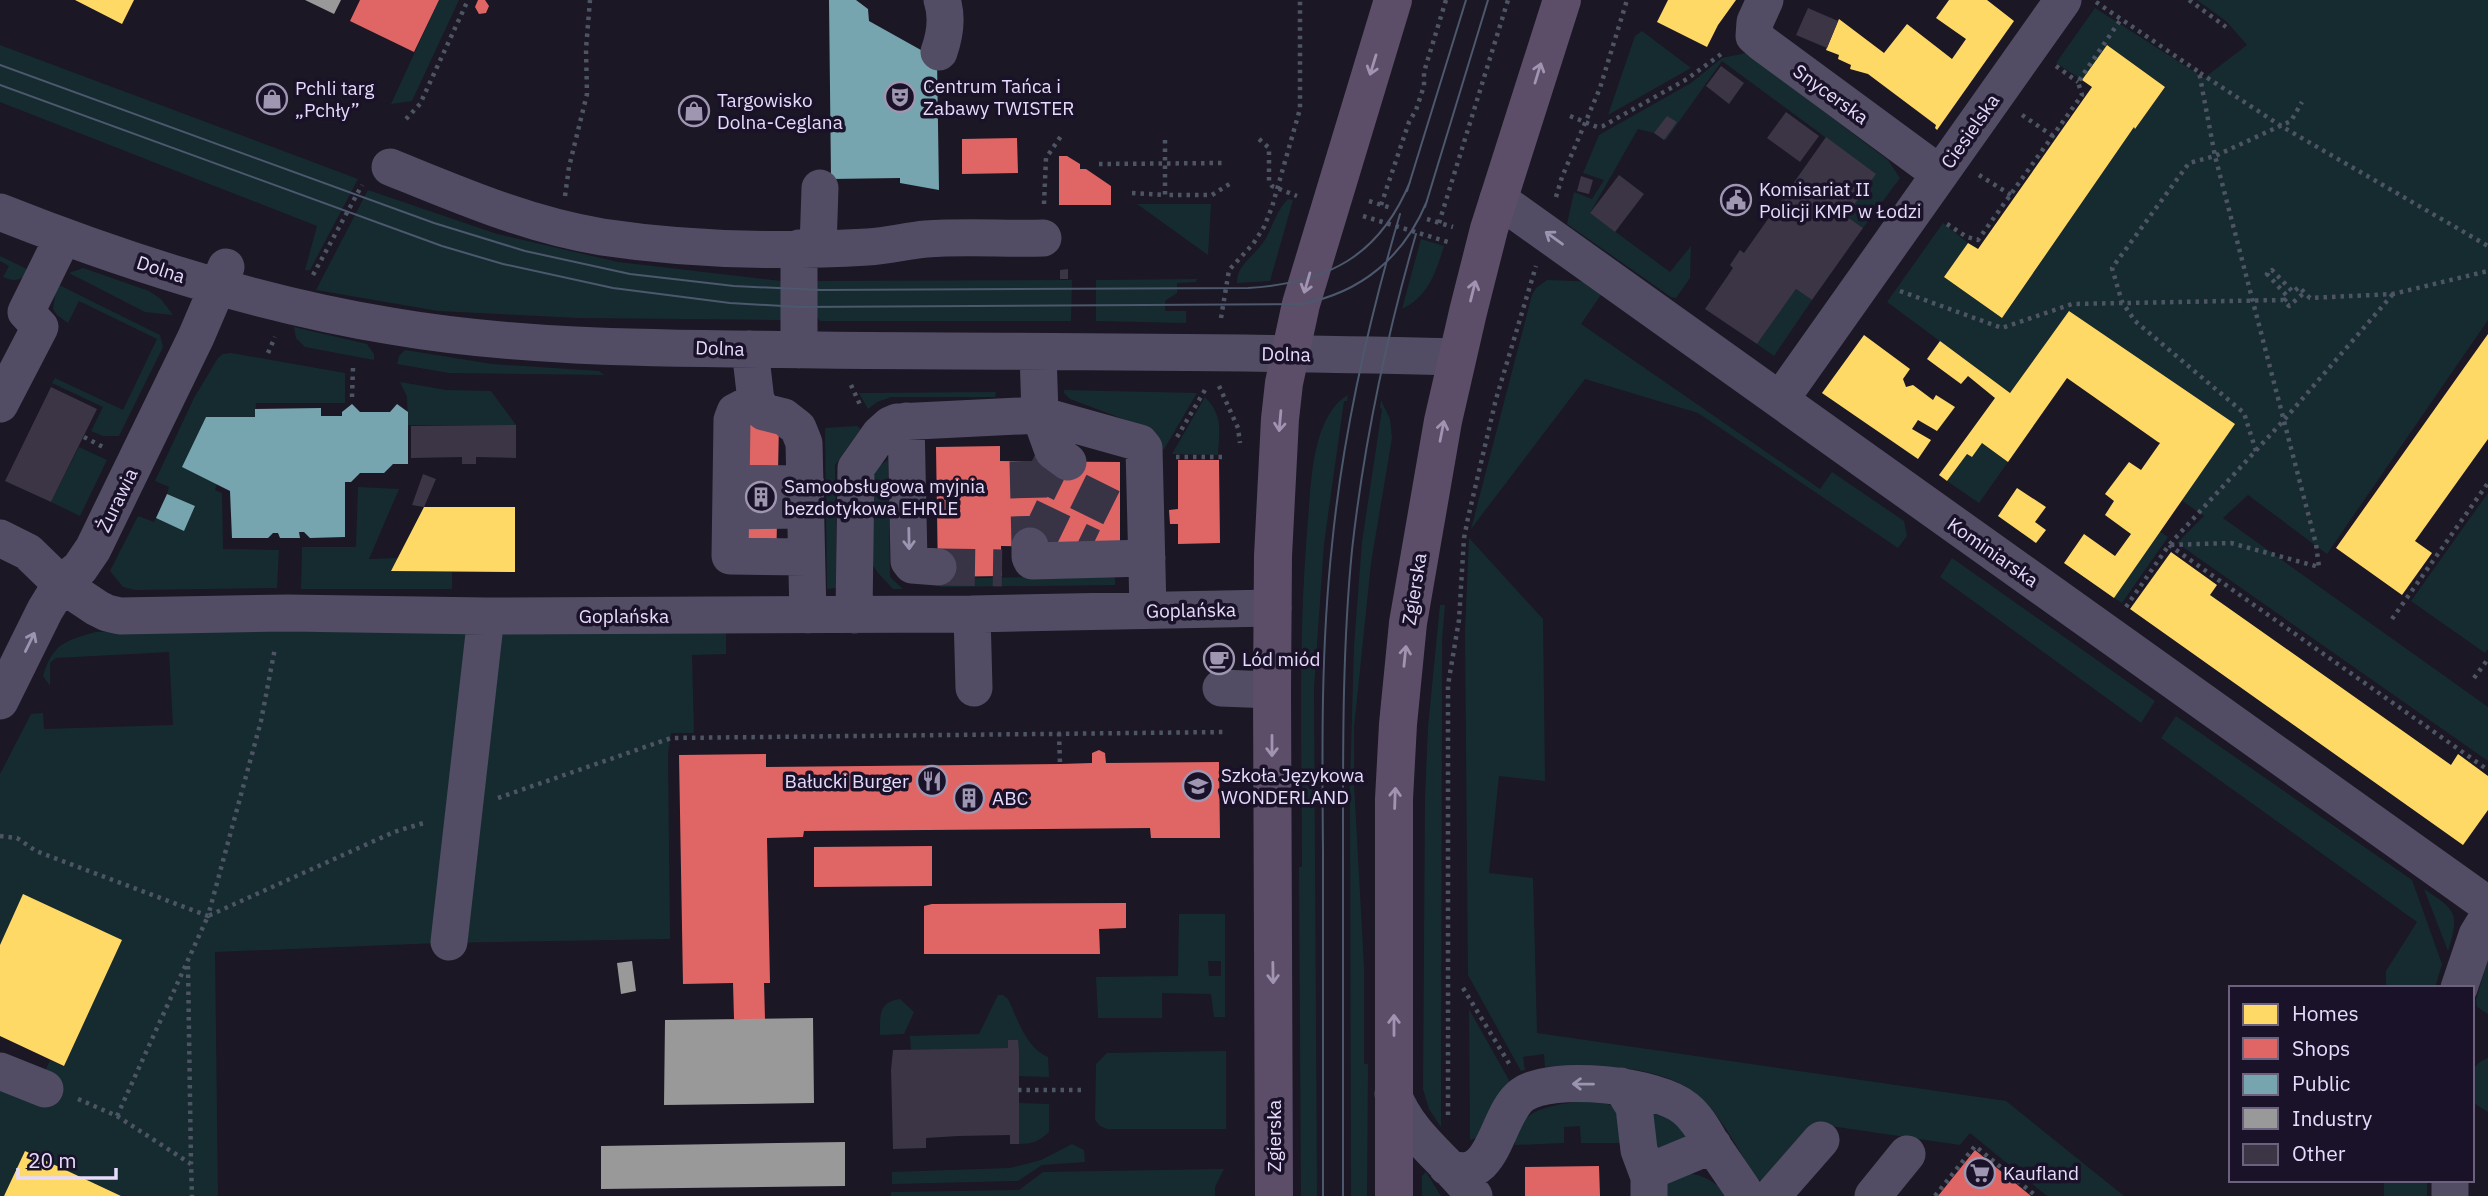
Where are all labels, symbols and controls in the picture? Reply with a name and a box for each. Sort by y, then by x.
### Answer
one-way arrow [1366,54,1378,76]
street label: Snycerska [1789,59,1873,129]
one-way arrow [1532,62,1545,84]
place label: Centrum Tańca i Zabawy TWISTER [923,74,1074,120]
place label: Pchli targ „Pchły” [295,76,374,122]
theatre icon: Centrum Tańca i Zabawy TWISTER [883,80,917,114]
shop icon: Pchli targ „Pchły” [255,82,289,116]
place label: Targowisko Dolna-Ceglana [717,88,843,134]
street label: Ciesielska [1936,89,2004,173]
shop icon: Targowisko Dolna-Ceglana [677,94,711,128]
place label: Komisariat II Policji KMP w Łodzi [1759,177,1921,223]
public building icon: Komisariat II Policji KMP w Łodzi [1719,183,1753,217]
one-way arrow [1545,231,1564,245]
street label: Dolna [134,250,188,288]
one-way arrow [1299,272,1312,294]
one-way arrow [1467,280,1480,303]
street label: Dolna [695,335,745,361]
street label: Dolna [1261,342,1311,366]
one-way arrow [1273,409,1286,431]
one-way arrow [1435,420,1449,443]
street label: Żurawia [91,464,143,536]
place label: Samoobsługowa myjnia bezdotykowa EHRLE [784,474,985,520]
building icon: Samoobsługowa myjnia bezdotykowa EHRLE [744,480,778,514]
street label: Kominiarska [1943,512,2043,592]
one-way arrow [902,527,916,550]
street label: Zgierska [1396,551,1432,627]
street label: Goplańska [1146,597,1236,623]
street label: Goplańska [579,604,669,628]
one-way arrow [23,632,37,653]
cafe icon: Lód miód [1202,642,1236,676]
one-way arrow [1398,645,1411,668]
place label: Lód miód [1242,647,1320,671]
one-way arrow [1265,734,1279,757]
place label: Szkoła Językowa WONDERLAND [1221,763,1364,809]
restaurant icon: Bałucki Burger [915,764,949,798]
place label: Bałucki Burger [785,769,909,793]
school or university icon: Szkoła Językowa WONDERLAND [1181,769,1215,803]
building icon: ABC [952,781,986,815]
place label: ABC [992,786,1029,810]
one-way arrow [1388,787,1401,810]
one-way arrow [1266,962,1280,985]
legend [2229,986,2474,1182]
text: Homes [2292,999,2359,1027]
one-way arrow [1387,1014,1401,1037]
text: Shops [2292,1034,2350,1062]
text: Public [2292,1069,2350,1097]
one-way arrow [1572,1077,1595,1091]
street label: Zgierska [1262,1100,1286,1172]
text: Industry [2292,1104,2373,1132]
scale bar [18,1136,116,1180]
text: Other [2292,1139,2346,1167]
text: 20 m [28,1146,77,1174]
supermarket icon: Kaufland [1963,1156,1997,1190]
place label: Kaufland [2003,1161,2079,1185]

